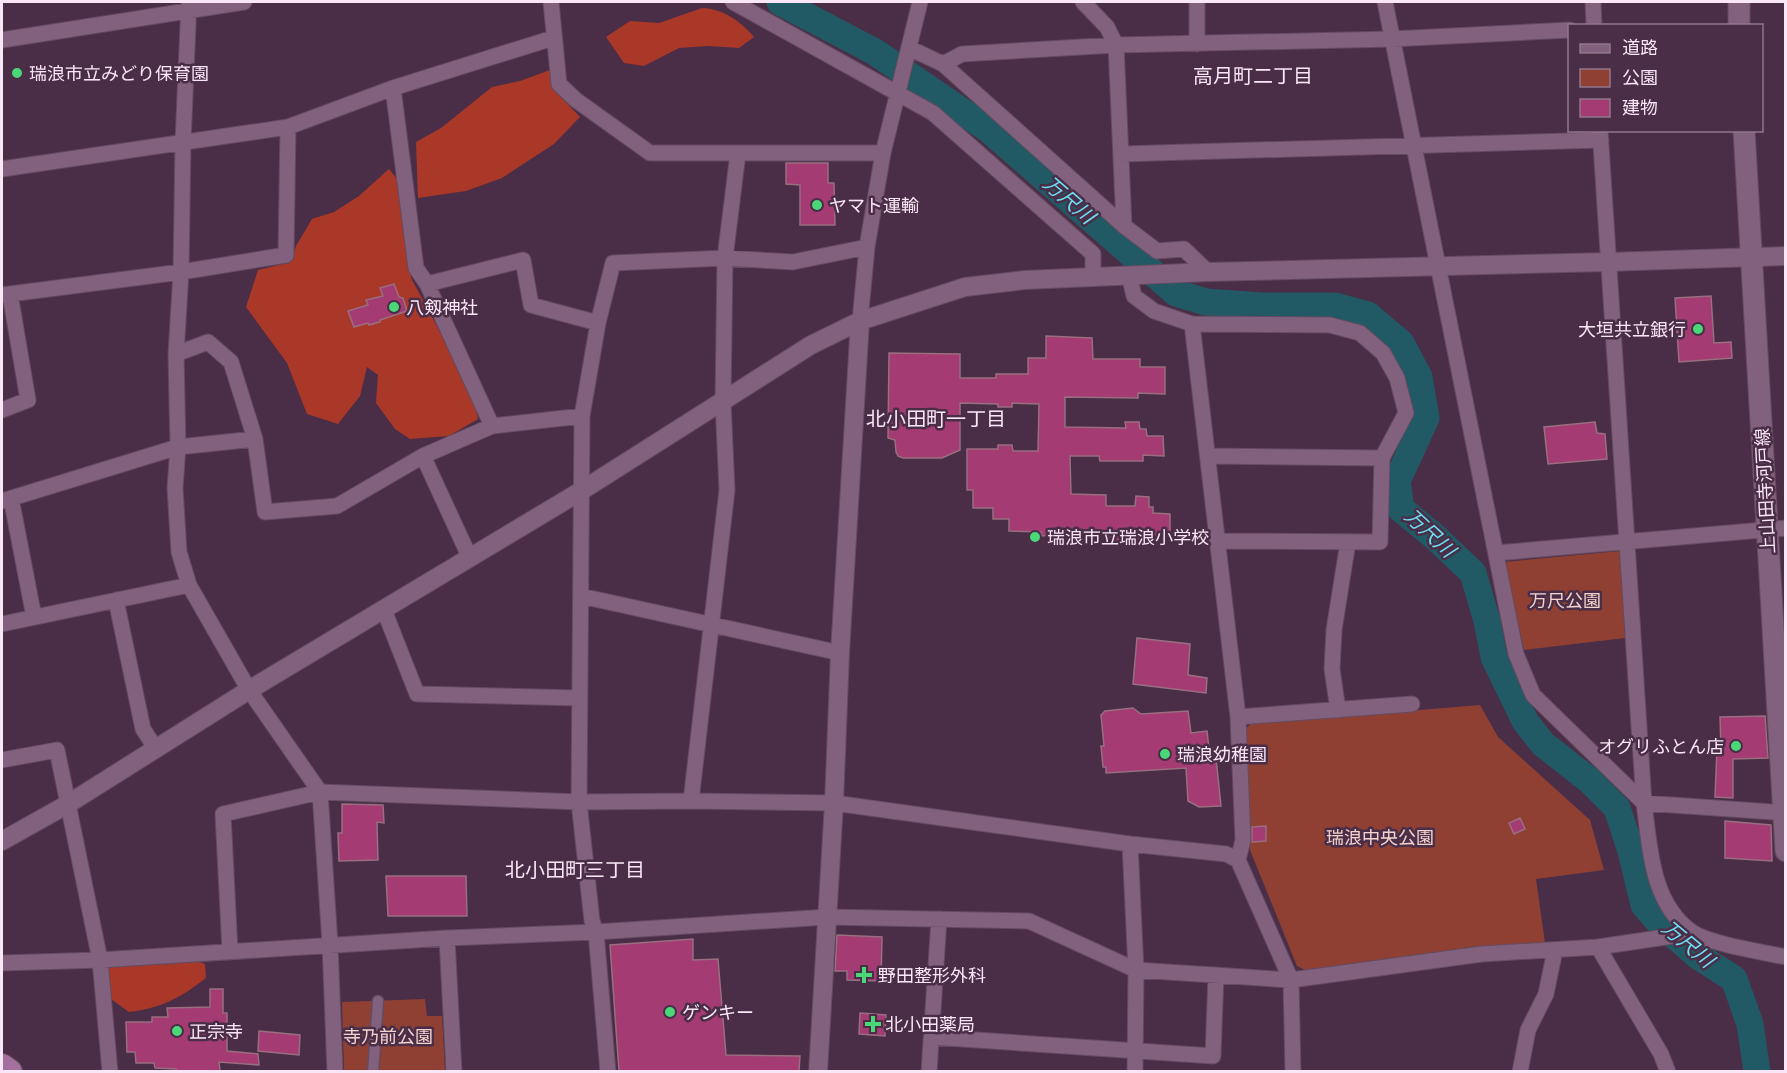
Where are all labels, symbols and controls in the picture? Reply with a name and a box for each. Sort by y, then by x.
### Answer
legend [1568,24,1763,132]
text: 道路 [1622,37,1658,58]
place label: 瑞浪市立みどり保育園 [29,63,209,84]
district label: 高月町二丁目 [1193,64,1313,88]
marker: 瑞浪市立みどり保育園 [10,66,24,80]
text: 公園 [1622,67,1658,88]
text: 建物 [1622,97,1658,118]
water label: 万尺川 [1038,171,1101,230]
place label: ヤマト運輸 [829,195,919,216]
marker: ヤマト運輸 [810,198,824,212]
place label: 八剱神社 [406,297,478,318]
marker: 八剱神社 [387,300,401,314]
place label: 大垣共立銀行 [1578,319,1686,340]
marker: 大垣共立銀行 [1691,322,1705,336]
district label: 北小田町一丁目 [866,407,1006,431]
street label: 上山田寺河戸線 [1751,428,1779,554]
water label: 万尺川 [1400,504,1462,564]
place label: 瑞浪市立瑞浪小学校 [1047,527,1209,548]
marker: 瑞浪市立瑞浪小学校 [1028,530,1042,544]
park label: 万尺公園 [1529,590,1601,611]
place label: オグリふとん店 [1598,736,1724,757]
marker: オグリふとん店 [1729,739,1743,753]
place label: 瑞浪幼稚園 [1177,744,1267,765]
marker: 瑞浪幼稚園 [1158,747,1172,761]
park label: 瑞浪中央公園 [1326,827,1434,848]
district label: 北小田町三丁目 [505,858,645,882]
water label: 万尺川 [1657,916,1720,974]
place label: 野田整形外科 [878,965,986,986]
marker: 野田整形外科 [855,966,873,984]
place label: ゲンキー [682,1002,754,1023]
marker: ゲンキー [663,1005,677,1019]
place label: 北小田薬局 [885,1014,975,1035]
marker: 北小田薬局 [866,1017,880,1031]
place label: 正宗寺 [189,1021,243,1042]
marker: 正宗寺 [170,1024,184,1038]
park label: 寺乃前公園 [343,1026,433,1047]

